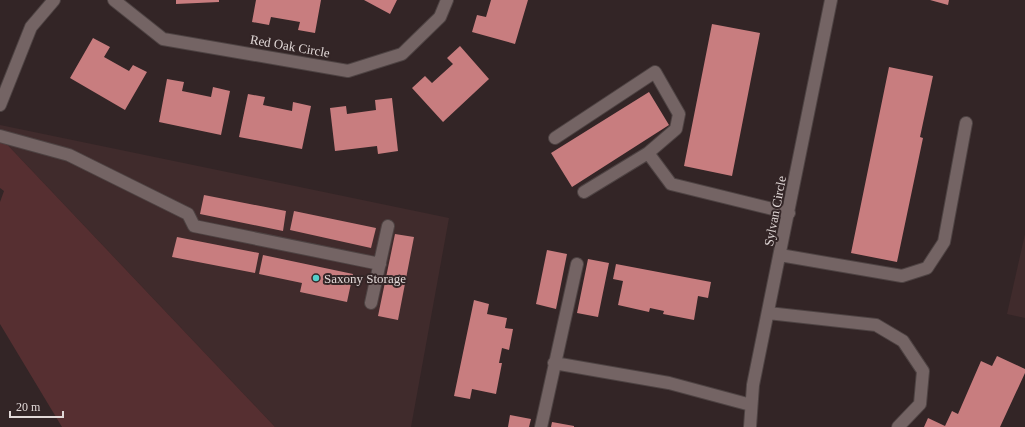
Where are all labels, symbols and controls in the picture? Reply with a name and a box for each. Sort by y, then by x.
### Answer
street label: Red Oak Circle [249,32,331,60]
street label: Sylvan Circle [761,174,789,247]
place label: Saxony Storage [324,271,406,286]
marker: Saxony Storage [311,273,321,283]
scale bar [10,393,63,419]
text: 20 m [16,400,41,414]

